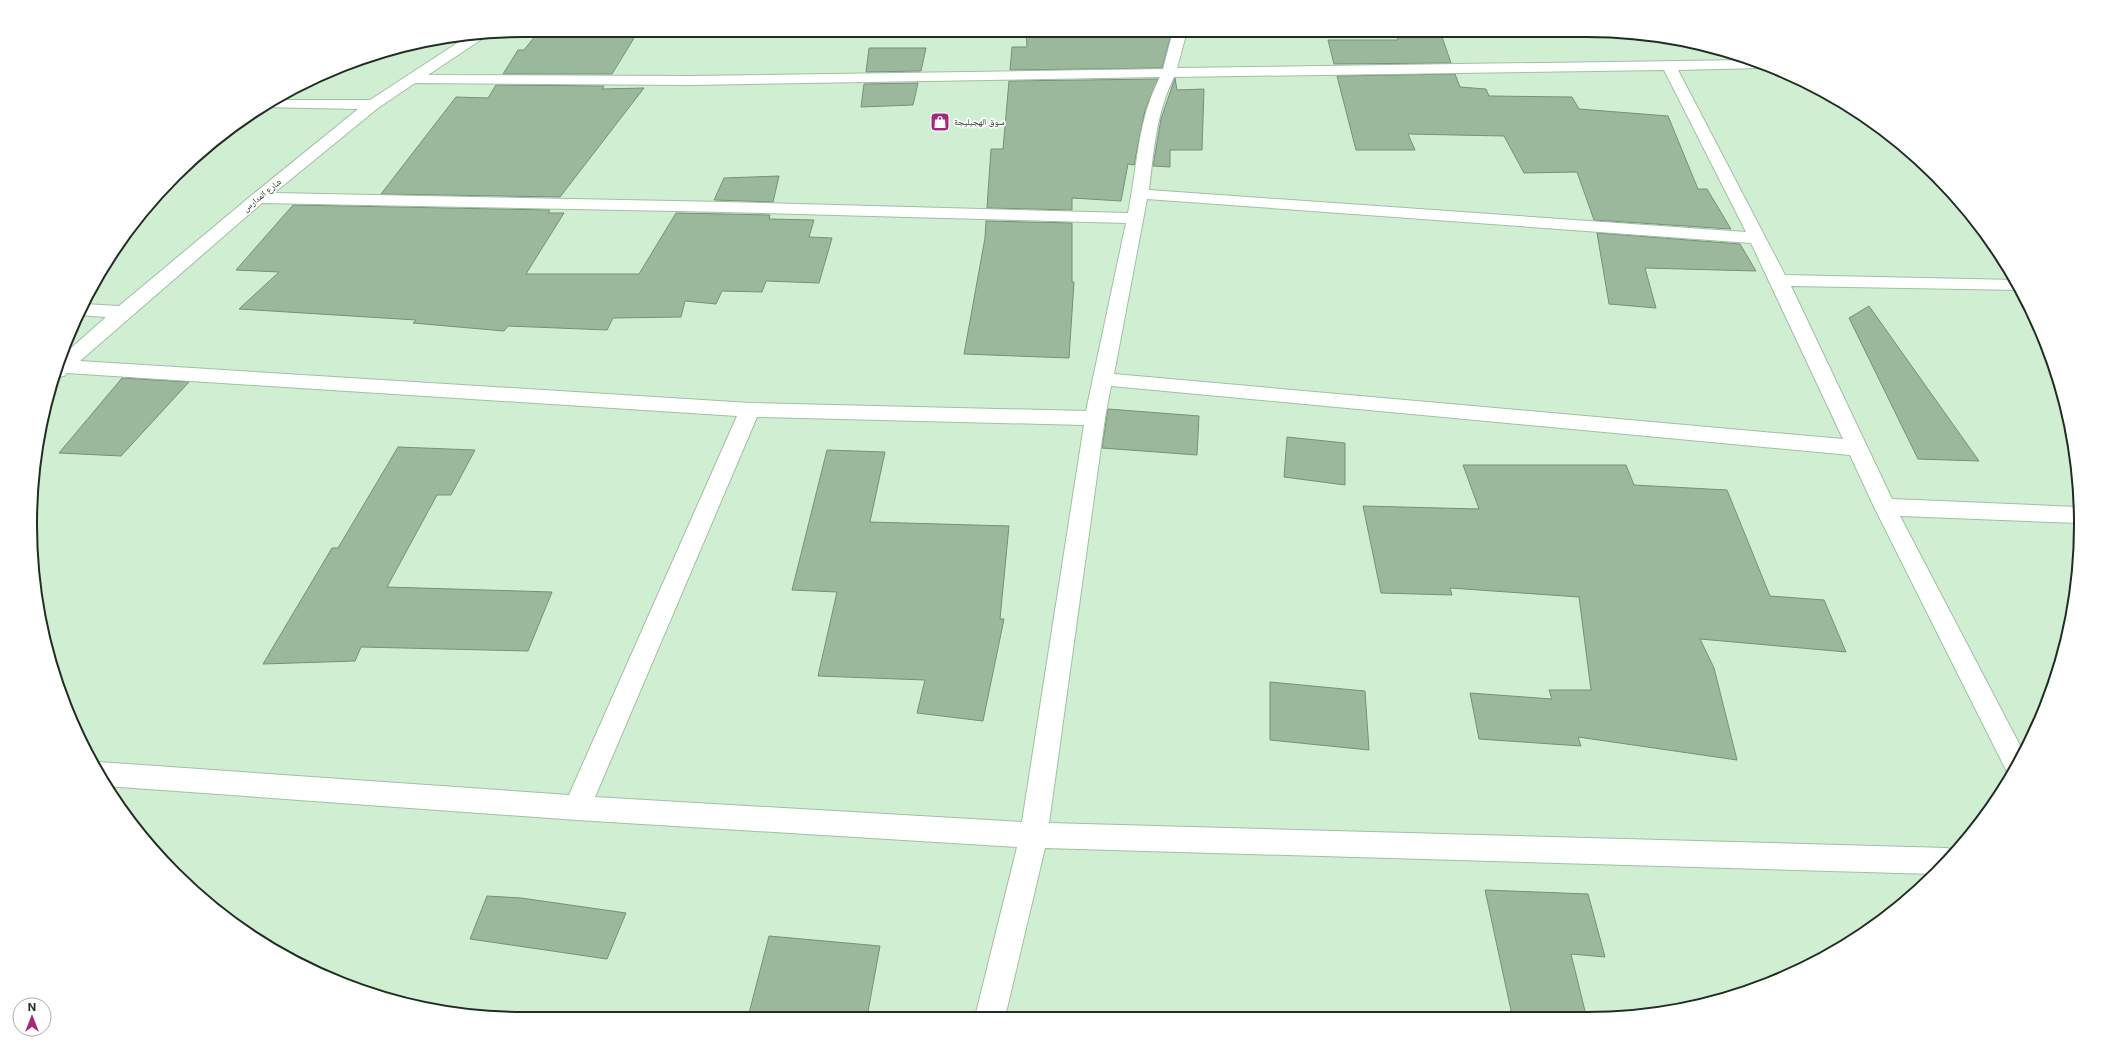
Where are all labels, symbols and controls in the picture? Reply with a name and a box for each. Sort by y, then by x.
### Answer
shop icon: سوق الهجيليجة [929,111,951,133]
place label: سوق الهجيليجة [954,116,1005,127]
street label: شارع المدارس [240,176,284,214]
north arrow [12,997,52,1037]
text: N [28,1000,36,1014]

